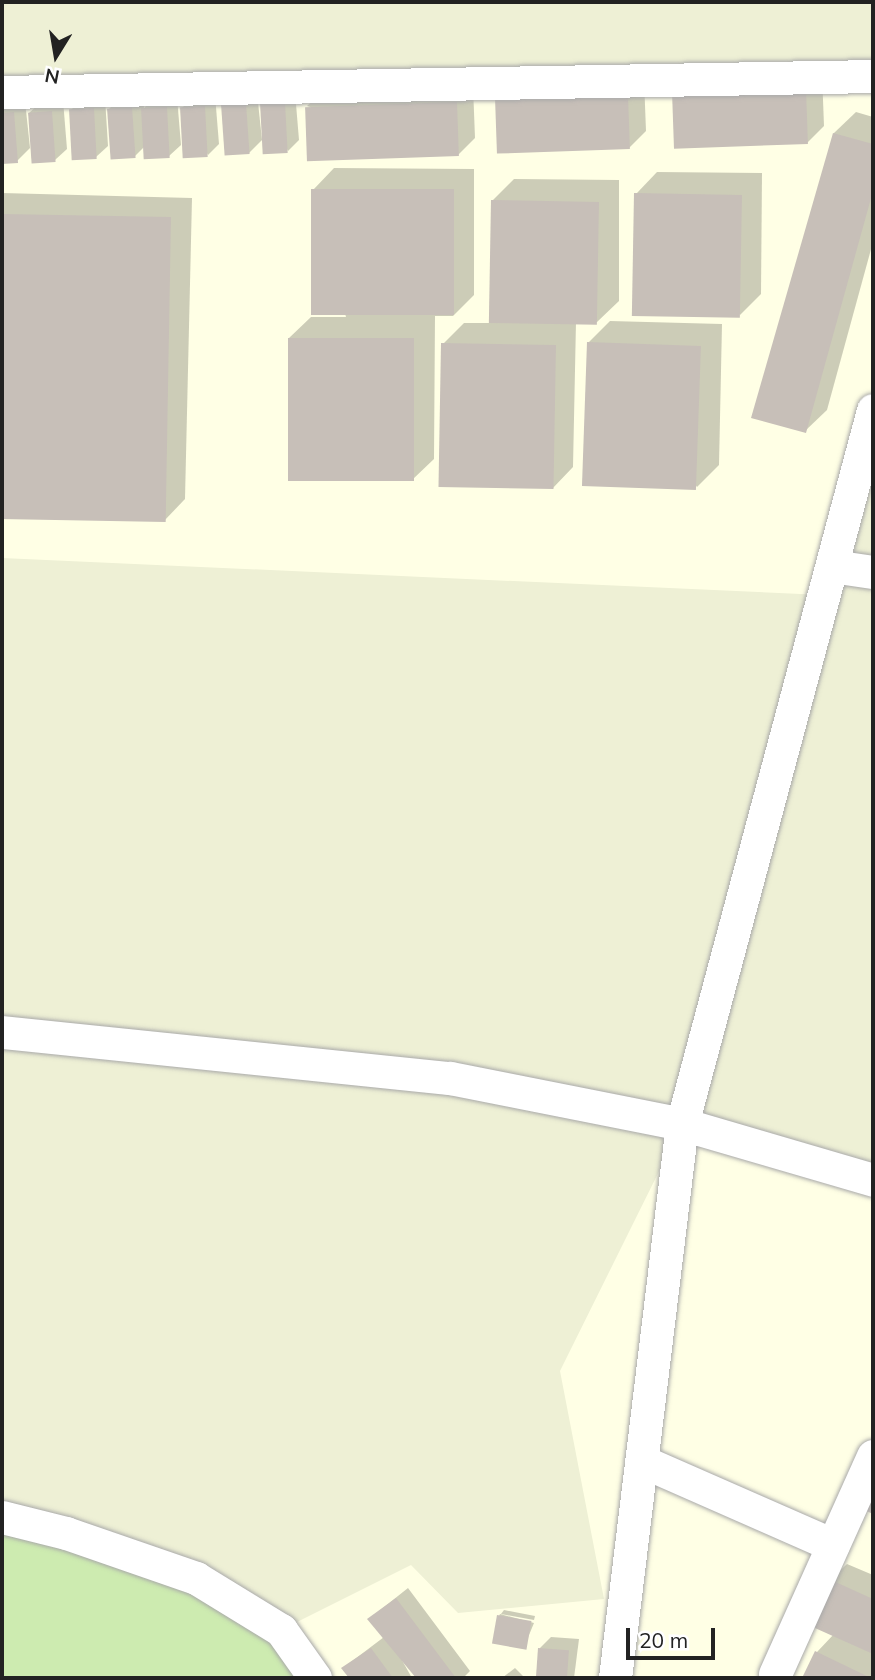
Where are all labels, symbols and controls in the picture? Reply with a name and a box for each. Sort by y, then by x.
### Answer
north arrow [21,21,91,91]
text: N [43,63,61,90]
scale bar [630,1614,719,1658]
text: 20 m [639,1627,688,1653]

